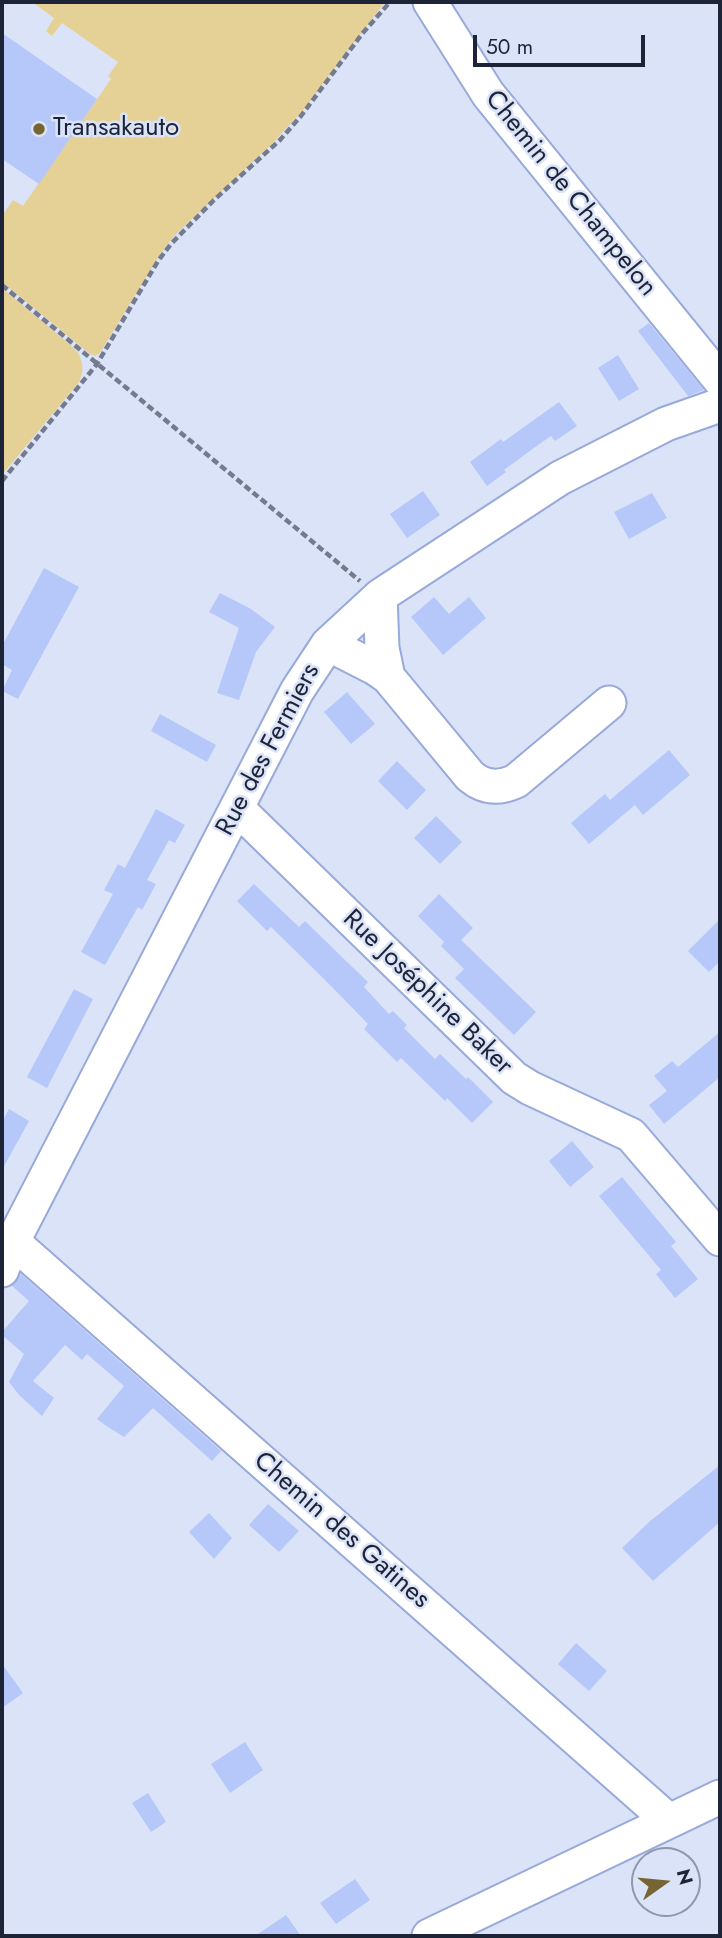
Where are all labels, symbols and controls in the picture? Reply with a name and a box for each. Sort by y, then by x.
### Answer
scale bar [477,21,648,65]
text: 50 m [486,32,533,62]
street label: Chemin de Champelon [477,85,663,303]
place label: Transakauto [53,113,179,145]
marker: Transakauto [31,121,47,137]
street label: Rue des Fermiers [211,659,327,841]
street label: Rue Joséphine Baker [336,904,518,1082]
street label: Chemin des Gatines [247,1446,435,1616]
north arrow [631,1847,701,1917]
text: N [670,1866,700,1888]

